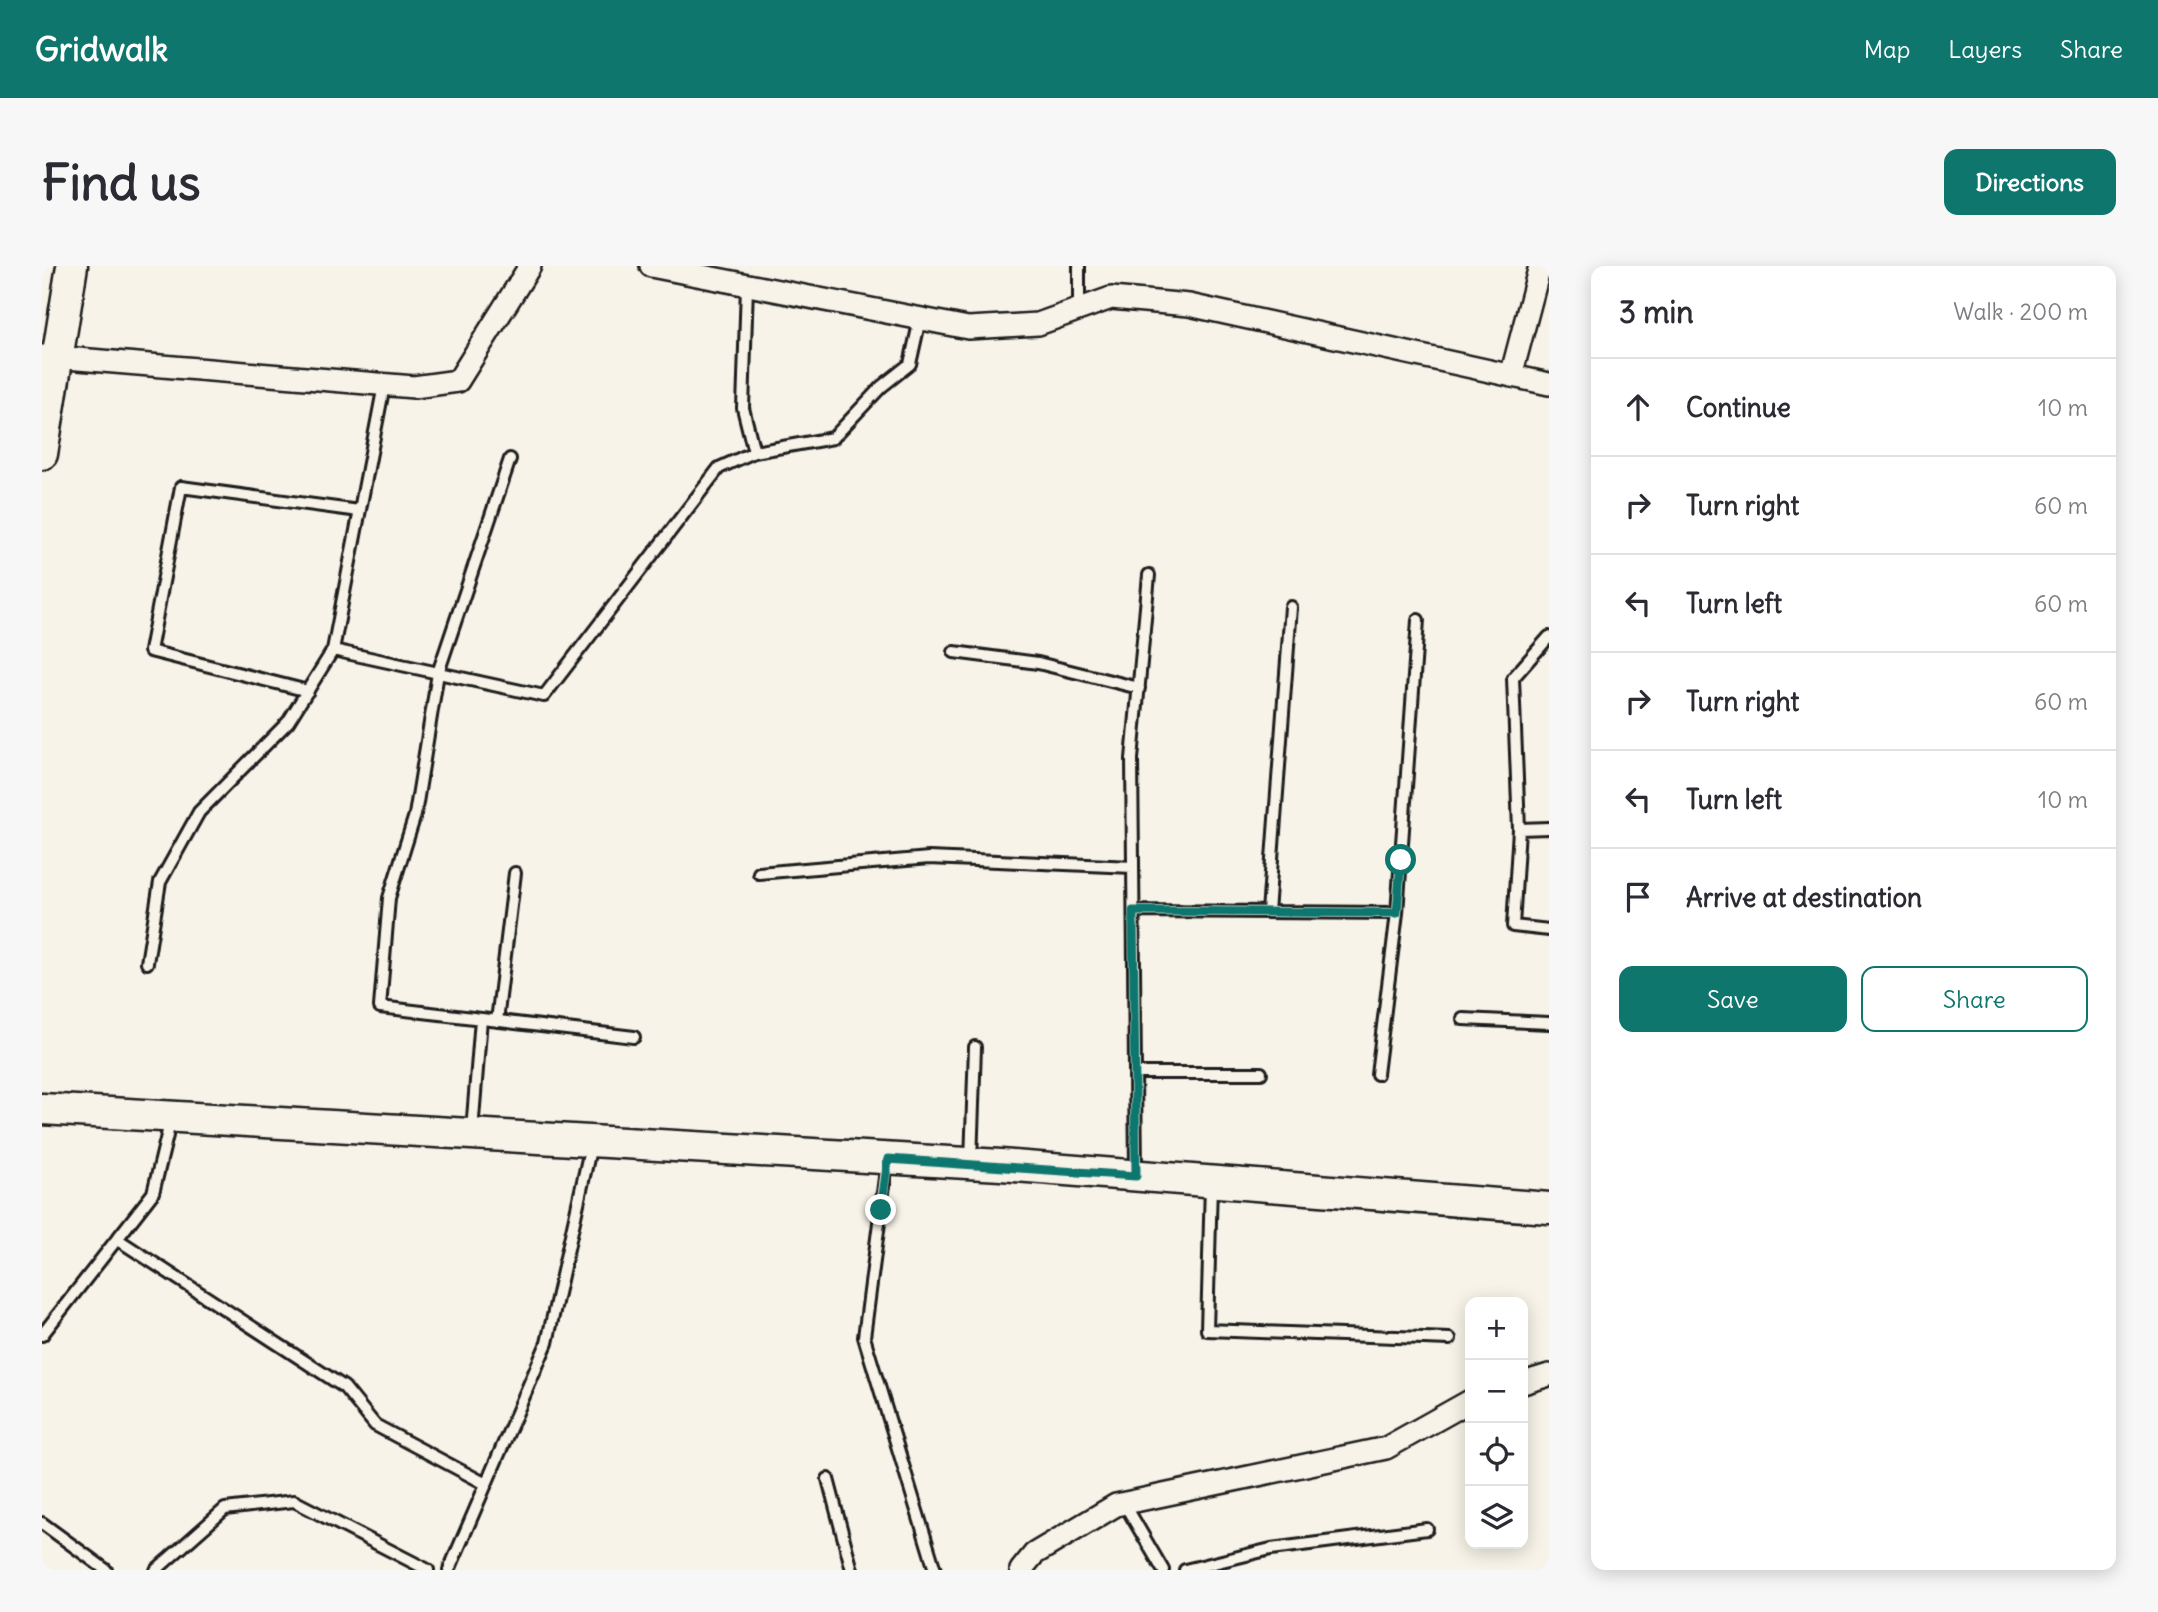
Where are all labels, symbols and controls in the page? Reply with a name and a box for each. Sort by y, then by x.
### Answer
text: Gridwalk [35,28,168,70]
text: Map [1864,34,1910,64]
text: Layers [1948,34,2022,64]
text: Share [2060,34,2123,64]
button: Directions [1944,149,2116,215]
text: Find us [42,152,200,213]
text: 3 min [1619,293,1694,331]
text: Walk · 200 m [1953,297,2088,326]
icon: ahead [1619,388,1657,426]
text: Continue [1686,391,1791,424]
text: 10 m [2038,393,2088,422]
icon: right [1619,486,1657,524]
text: Turn right [1686,489,1799,522]
text: 60 m [2034,491,2088,520]
icon: left [1619,584,1657,622]
text: Turn left [1686,587,1782,620]
text: 60 m [2034,589,2088,618]
icon: right [1619,682,1657,720]
text: Turn right [1686,685,1799,718]
text: 60 m [2034,687,2088,716]
icon: left [1619,780,1657,818]
text: Turn left [1686,783,1782,816]
text: 10 m [2038,785,2088,814]
route start [1385,844,1416,875]
icon: arrive [1619,878,1657,916]
text: Arrive at destination [1686,881,1922,914]
button: Save [1619,966,1847,1032]
button: Share [1861,966,2088,1032]
route end [865,1194,896,1225]
map controls [1465,1297,1528,1549]
button: + [1465,1297,1528,1360]
button: − [1465,1360,1528,1423]
button: locate [1465,1423,1528,1486]
button: layers [1465,1486,1528,1549]

